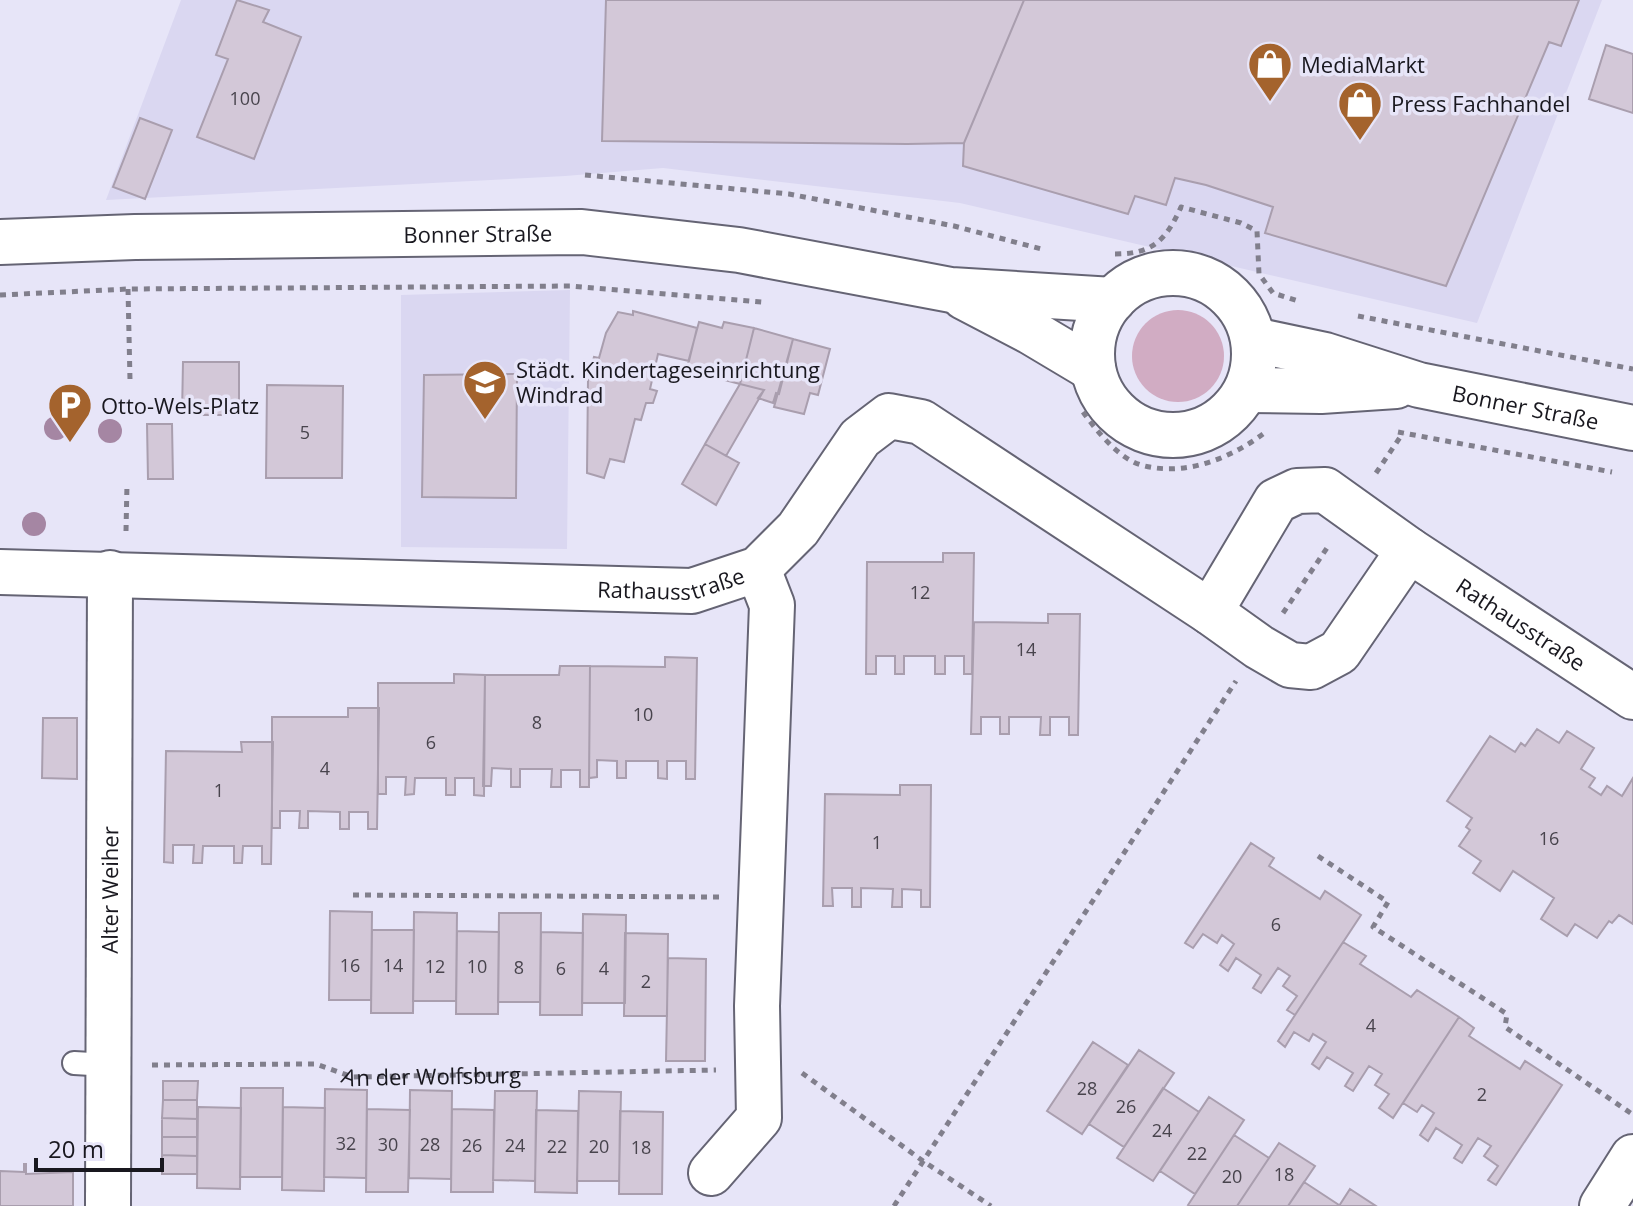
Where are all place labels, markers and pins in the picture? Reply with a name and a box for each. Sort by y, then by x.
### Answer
shop icon: MediaMarkt [1246,40,1294,103]
place label: MediaMarkt [1301,49,1425,79]
shop icon: Press Fachhandel [1336,79,1384,142]
place label: Press Fachhandel [1391,88,1570,118]
place label: Städt. Kindertageseinrichtung Windrad [516,354,820,409]
school or university icon: Städt. Kindertageseinrichtung Windrad [461,358,509,421]
parking icon: Otto-Wels-Platz [46,381,94,444]
place label: Otto-Wels-Platz [101,390,259,420]

